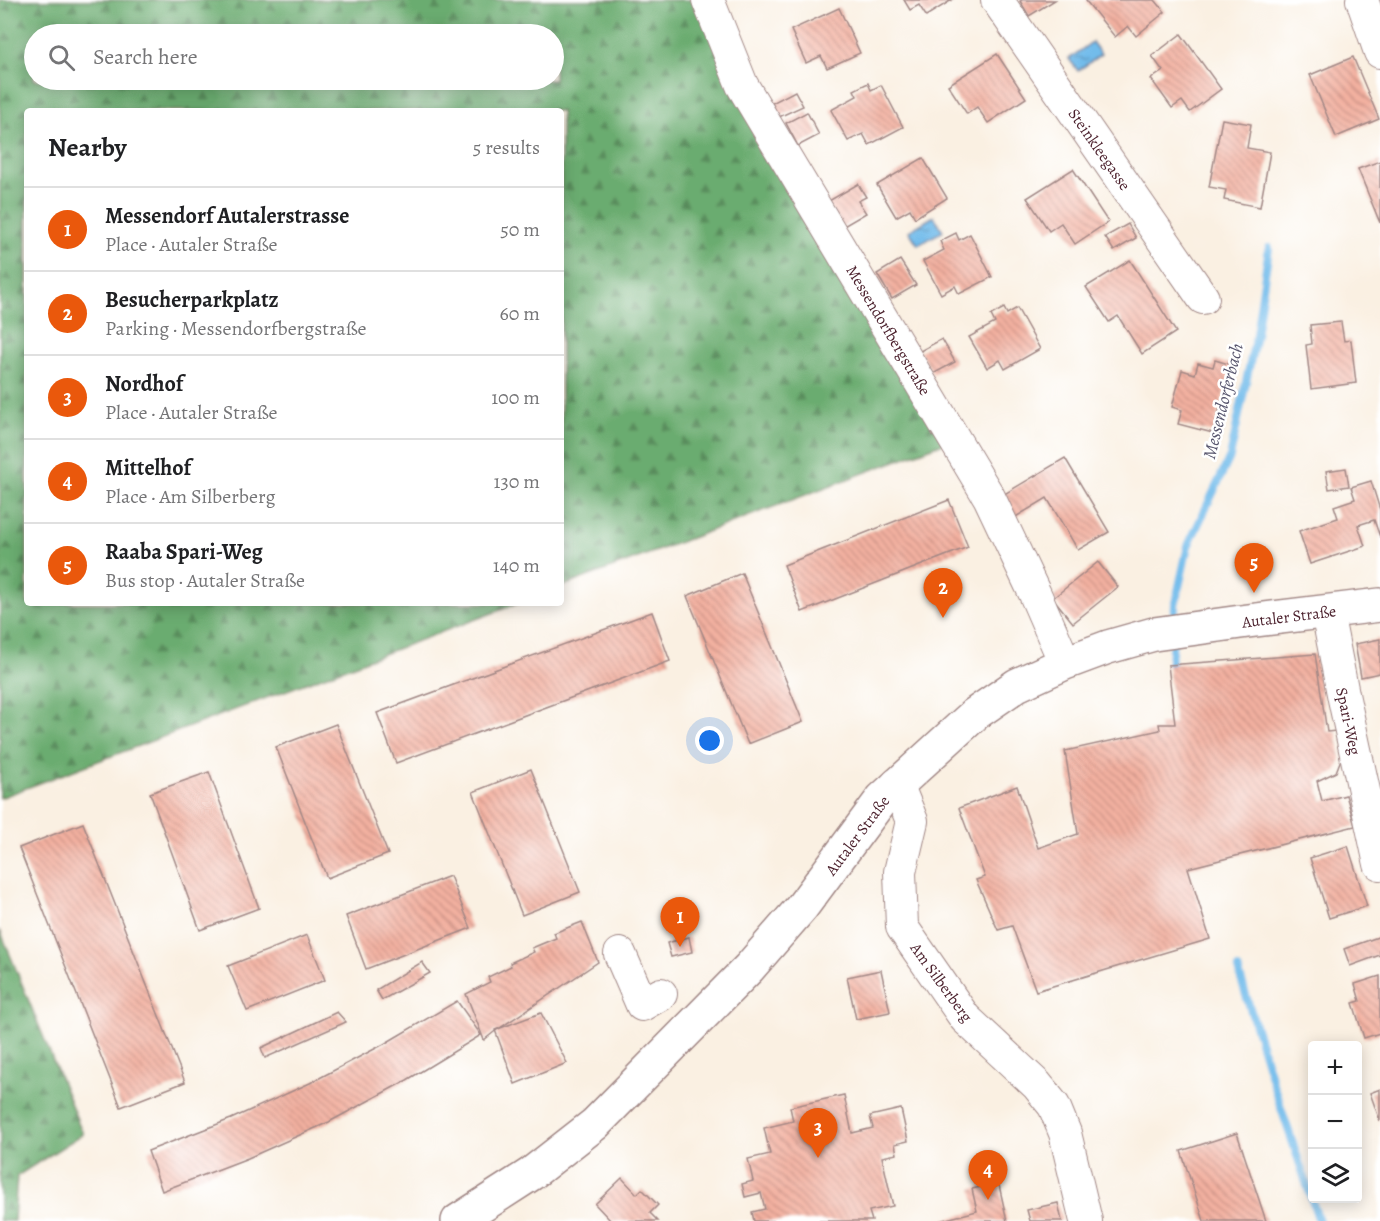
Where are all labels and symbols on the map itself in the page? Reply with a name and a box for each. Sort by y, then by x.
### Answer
street label: Steinkleegasse [1063,104,1136,195]
street label: Messendorfbergstraße [841,261,936,400]
water label: Messendorferbach [1197,340,1249,461]
pin: 5 [1234,544,1274,593]
pin: 2 [924,568,962,618]
street label: Autaler Straße [1240,600,1337,634]
street label: Spari-Weg [1330,685,1366,757]
your location [695,726,724,755]
street label: Autaler Straße [820,791,895,881]
pin: 1 [660,898,700,947]
street label: Am Silberberg [904,938,977,1027]
pin: 3 [798,1108,838,1158]
pin: 4 [968,1150,1008,1200]

